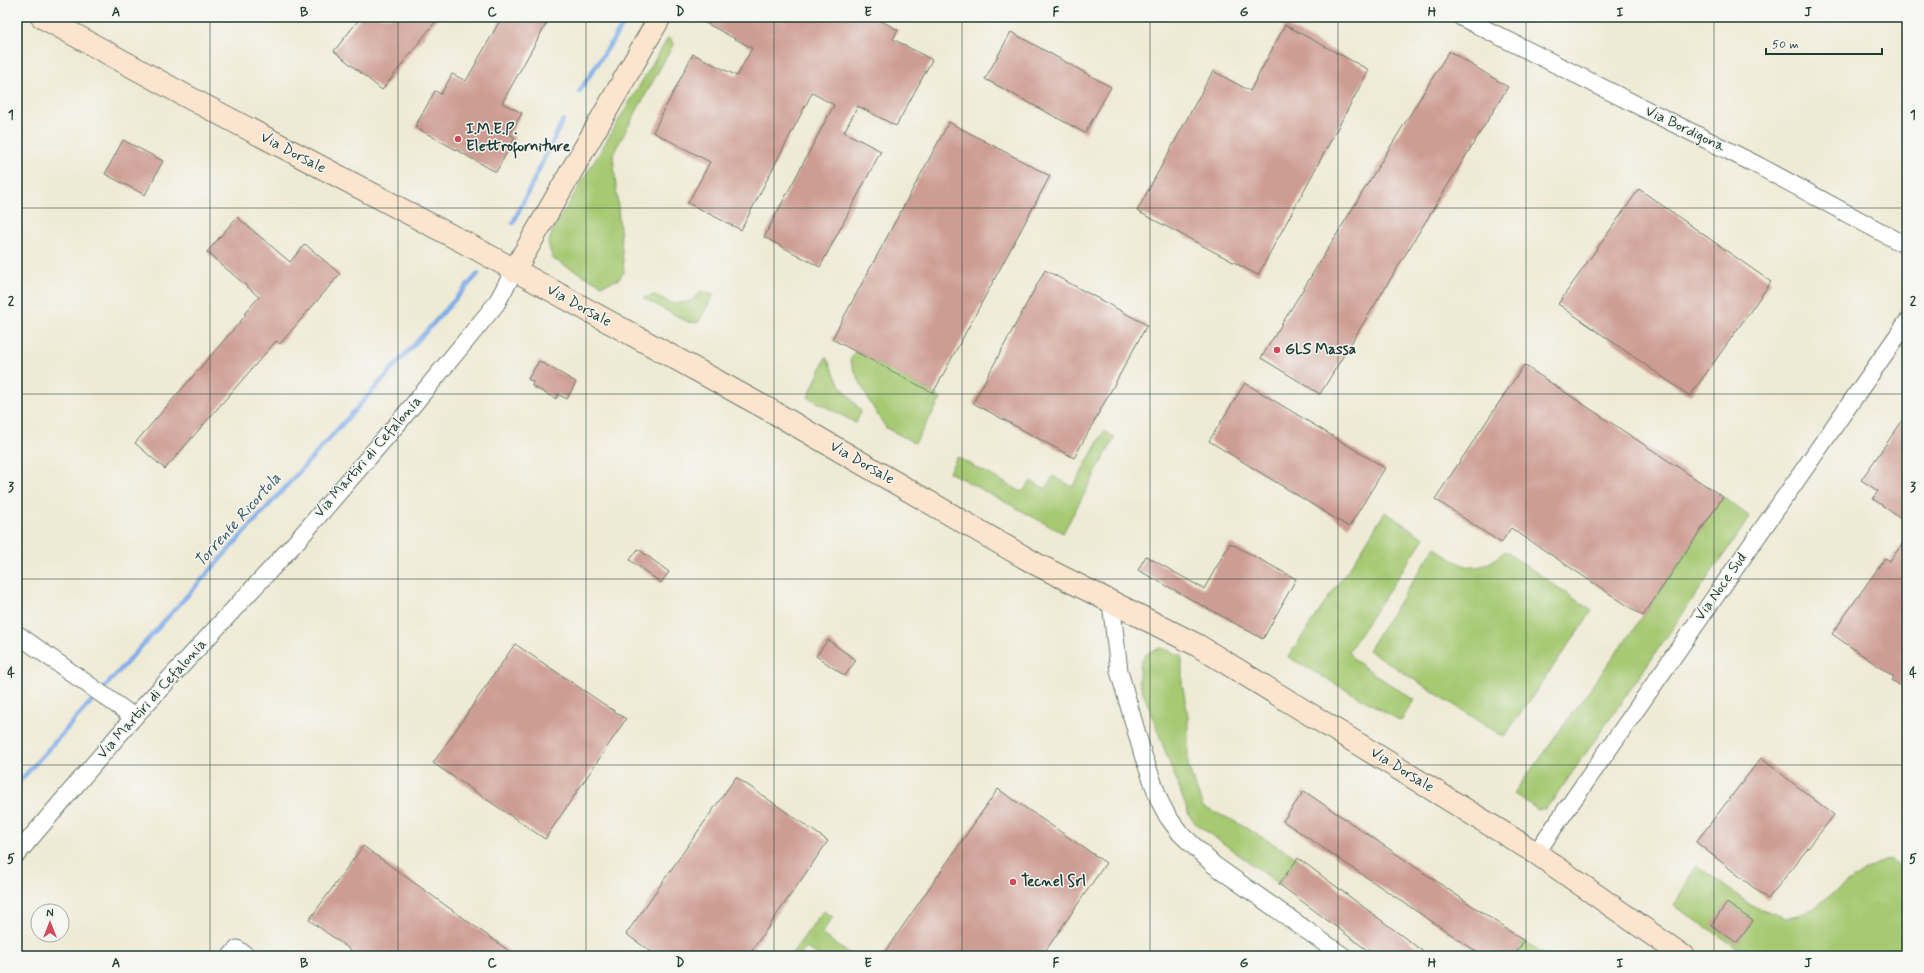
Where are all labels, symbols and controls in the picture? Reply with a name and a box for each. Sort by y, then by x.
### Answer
text: A [112,4,120,21]
text: B [300,4,309,21]
text: C [487,4,497,21]
text: D [676,4,685,21]
text: E [864,4,872,21]
text: F [1053,4,1060,21]
text: G [1240,4,1249,21]
text: H [1428,4,1437,21]
text: I [1617,4,1624,21]
text: J [1804,4,1812,21]
scale bar [1766,30,1882,56]
text: 50 m [1772,37,1799,53]
street label: Via Bordigona [1642,101,1729,157]
text: 1 [8,107,14,124]
text: 1 [1910,107,1916,124]
place label: I.M.E.P. Elettroforniture [466,120,571,159]
street label: Via Dorsale [257,127,329,179]
marker: I.M.E.P. Elettroforniture [453,134,463,144]
street label: Via Dorsale [543,280,615,332]
text: 2 [8,293,15,310]
text: 2 [1910,293,1917,310]
place label: GLS Massa [1285,340,1356,360]
marker: GLS Massa [1272,345,1282,355]
street label: Via Martiri di Cefalonia [309,392,427,522]
street label: Via Dorsale [826,436,898,490]
water label: Torrente Ricortola [190,468,286,572]
text: 3 [8,479,14,496]
text: 3 [1910,479,1916,496]
street label: Via Noce Sud [1690,549,1752,625]
street label: Via Martiri di Cefalonia [93,634,212,763]
text: 4 [7,665,15,682]
text: 4 [1909,665,1917,682]
street label: Via Dorsale [1366,743,1438,798]
text: 5 [7,851,15,868]
text: 5 [1909,851,1917,868]
place label: Tecnel Srl [1021,872,1086,892]
marker: Tecnel Srl [1008,877,1018,887]
north arrow [30,903,70,943]
text: N [46,907,54,921]
text: A [112,955,120,972]
text: B [300,955,309,972]
text: C [487,955,497,972]
text: D [676,955,685,972]
text: E [864,955,872,972]
text: F [1053,955,1060,972]
text: G [1240,955,1249,972]
text: H [1428,955,1437,972]
text: I [1617,955,1624,972]
text: J [1804,955,1812,972]

